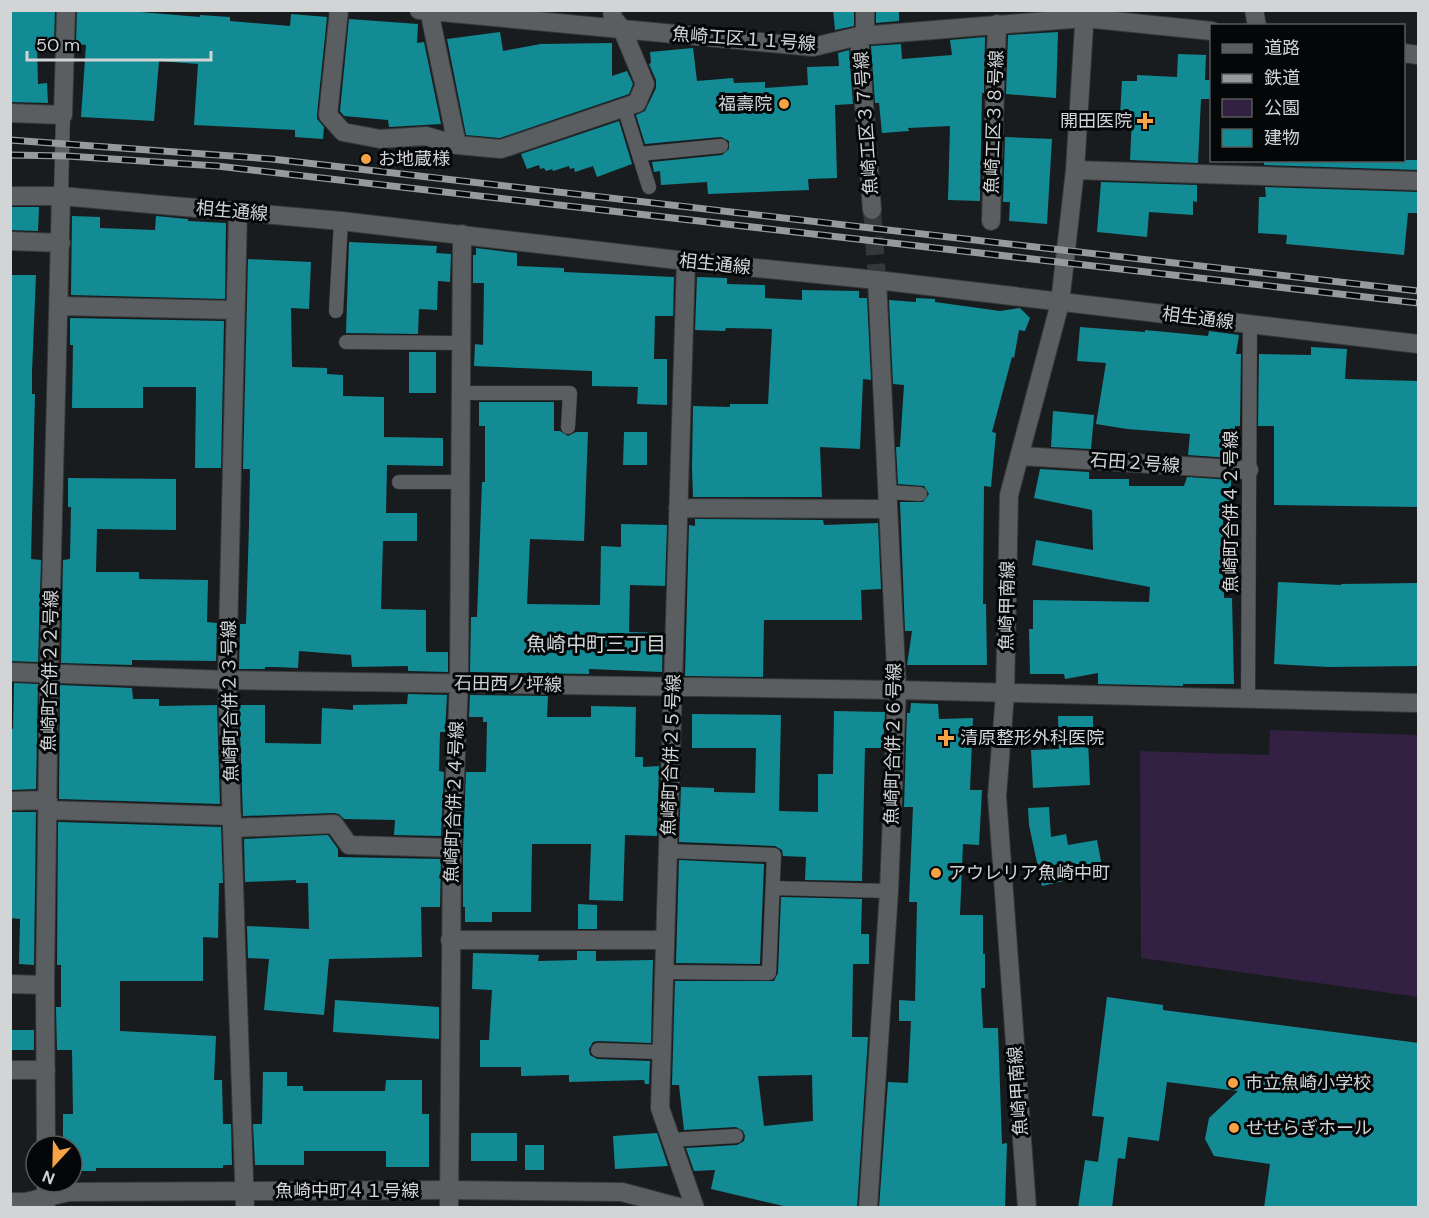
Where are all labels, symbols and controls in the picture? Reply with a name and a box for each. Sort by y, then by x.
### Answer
street label: 魚崎工区１１号線 [671,22,817,56]
scale bar [27,24,212,62]
legend [1210,24,1405,162]
text: 50 m [36,33,80,57]
text: 道路 [1264,36,1300,60]
street label: 魚崎工区３７号線 [849,50,883,196]
street label: 魚崎工区３８号線 [979,50,1009,194]
text: 鉄道 [1264,66,1300,90]
place label: 福壽院 [718,92,772,116]
text: 公園 [1264,96,1300,120]
marker: 福壽院 [777,97,791,111]
place label: 開田医院 [1060,109,1132,133]
marker: 開田医院 [1136,112,1154,130]
text: 建物 [1264,126,1300,150]
place label: お地蔵様 [378,147,450,171]
marker: お地蔵様 [359,152,373,166]
street label: 相生通線 [195,196,269,226]
street label: 相生通線 [678,248,752,280]
street label: 相生通線 [1161,302,1235,334]
street label: 魚崎町合併４２号線 [1219,431,1243,593]
street label: 石田２号線 [1089,448,1181,478]
street label: 魚崎甲南線 [994,561,1020,651]
street label: 魚崎町合併２２号線 [37,590,63,752]
street label: 魚崎町合併２３号線 [217,620,243,782]
district label: 魚崎中町三丁目 [526,631,666,657]
street label: 魚崎町合併２６号線 [880,663,906,825]
street label: 石田西ノ坪線 [454,671,562,697]
street label: 魚崎町合併２５号線 [656,674,686,836]
street label: 魚崎町合併２４号線 [439,721,469,883]
place label: 清原整形外科医院 [960,726,1104,750]
marker: 清原整形外科医院 [937,729,955,747]
place label: アウレリア魚崎中町 [948,861,1110,885]
marker: アウレリア魚崎中町 [929,866,943,880]
street label: 魚崎甲南線 [1003,1045,1033,1137]
place label: 市立魚崎小学校 [1245,1071,1371,1095]
marker: 市立魚崎小学校 [1226,1076,1240,1090]
place label: せせらぎホール [1246,1116,1372,1140]
marker: せせらぎホール [1227,1121,1241,1135]
north arrow [24,1134,84,1194]
text: N [39,1166,58,1189]
street label: 魚崎中町４１号線 [275,1179,419,1203]

